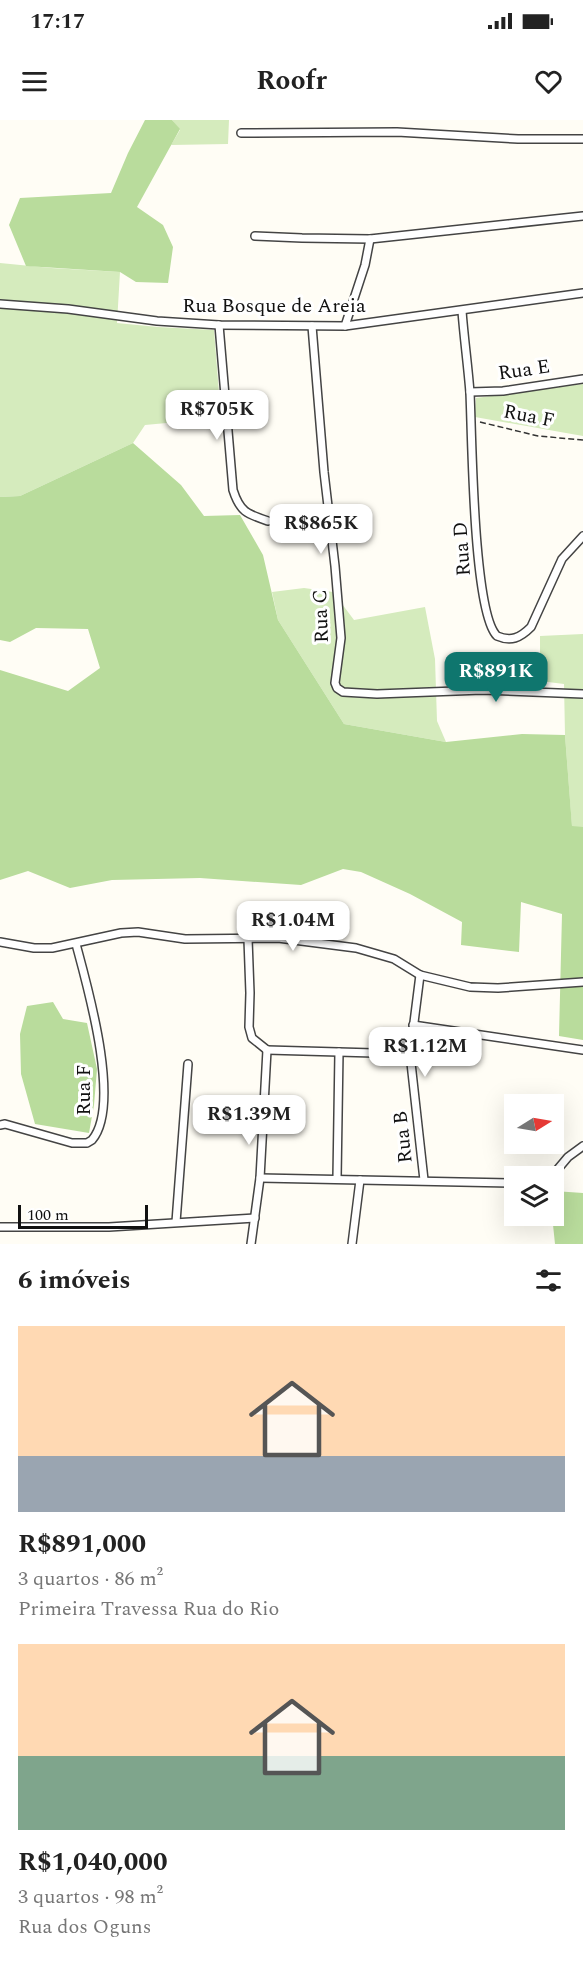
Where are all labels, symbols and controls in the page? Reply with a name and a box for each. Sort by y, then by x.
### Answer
text: 17:17 [30,5,85,38]
text: Roofr [256,60,327,102]
icon: menu [18,65,51,98]
icon: heart [532,65,565,98]
street label: Rua Bosque de Areia [182,291,366,321]
street label: Rua E [496,352,552,388]
pin: R$705K [168,390,266,441]
text: R$705K [180,394,254,424]
street label: Rua F [501,396,557,436]
pin: R$865K [272,504,370,555]
text: R$865K [284,508,358,538]
street label: Rua D [445,521,479,577]
street label: Rua C [305,589,337,643]
pin: R$891K [447,652,545,703]
text: R$891K [459,656,533,686]
pin: R$1.04M [238,901,348,952]
text: R$1.04M [251,905,335,935]
pin: R$1.12M [370,1027,480,1078]
text: R$1.12M [383,1031,467,1061]
street label: Rua F [69,1064,99,1116]
north arrow [504,1094,564,1154]
map controls [504,1094,564,1226]
pin: R$1.39M [194,1095,304,1146]
text: R$1.39M [207,1099,291,1129]
street label: Rua B [385,1109,421,1165]
button: layers [504,1166,564,1226]
scale bar [18,1202,148,1230]
text: 100 m [27,1203,69,1227]
text: 6 imóveis [18,1260,131,1300]
icon: filters [532,1264,565,1297]
icon: home [238,1365,346,1473]
text: R$891,000 [18,1524,146,1564]
text: 3 quartos · 86 m² [18,1564,163,1594]
text: Primeira Travessa Rua do Rio [18,1594,279,1624]
icon: home [238,1683,346,1791]
text: R$1,040,000 [18,1842,168,1882]
text: 3 quartos · 98 m² [18,1882,163,1912]
text: Rua dos Oguns [18,1912,151,1942]

